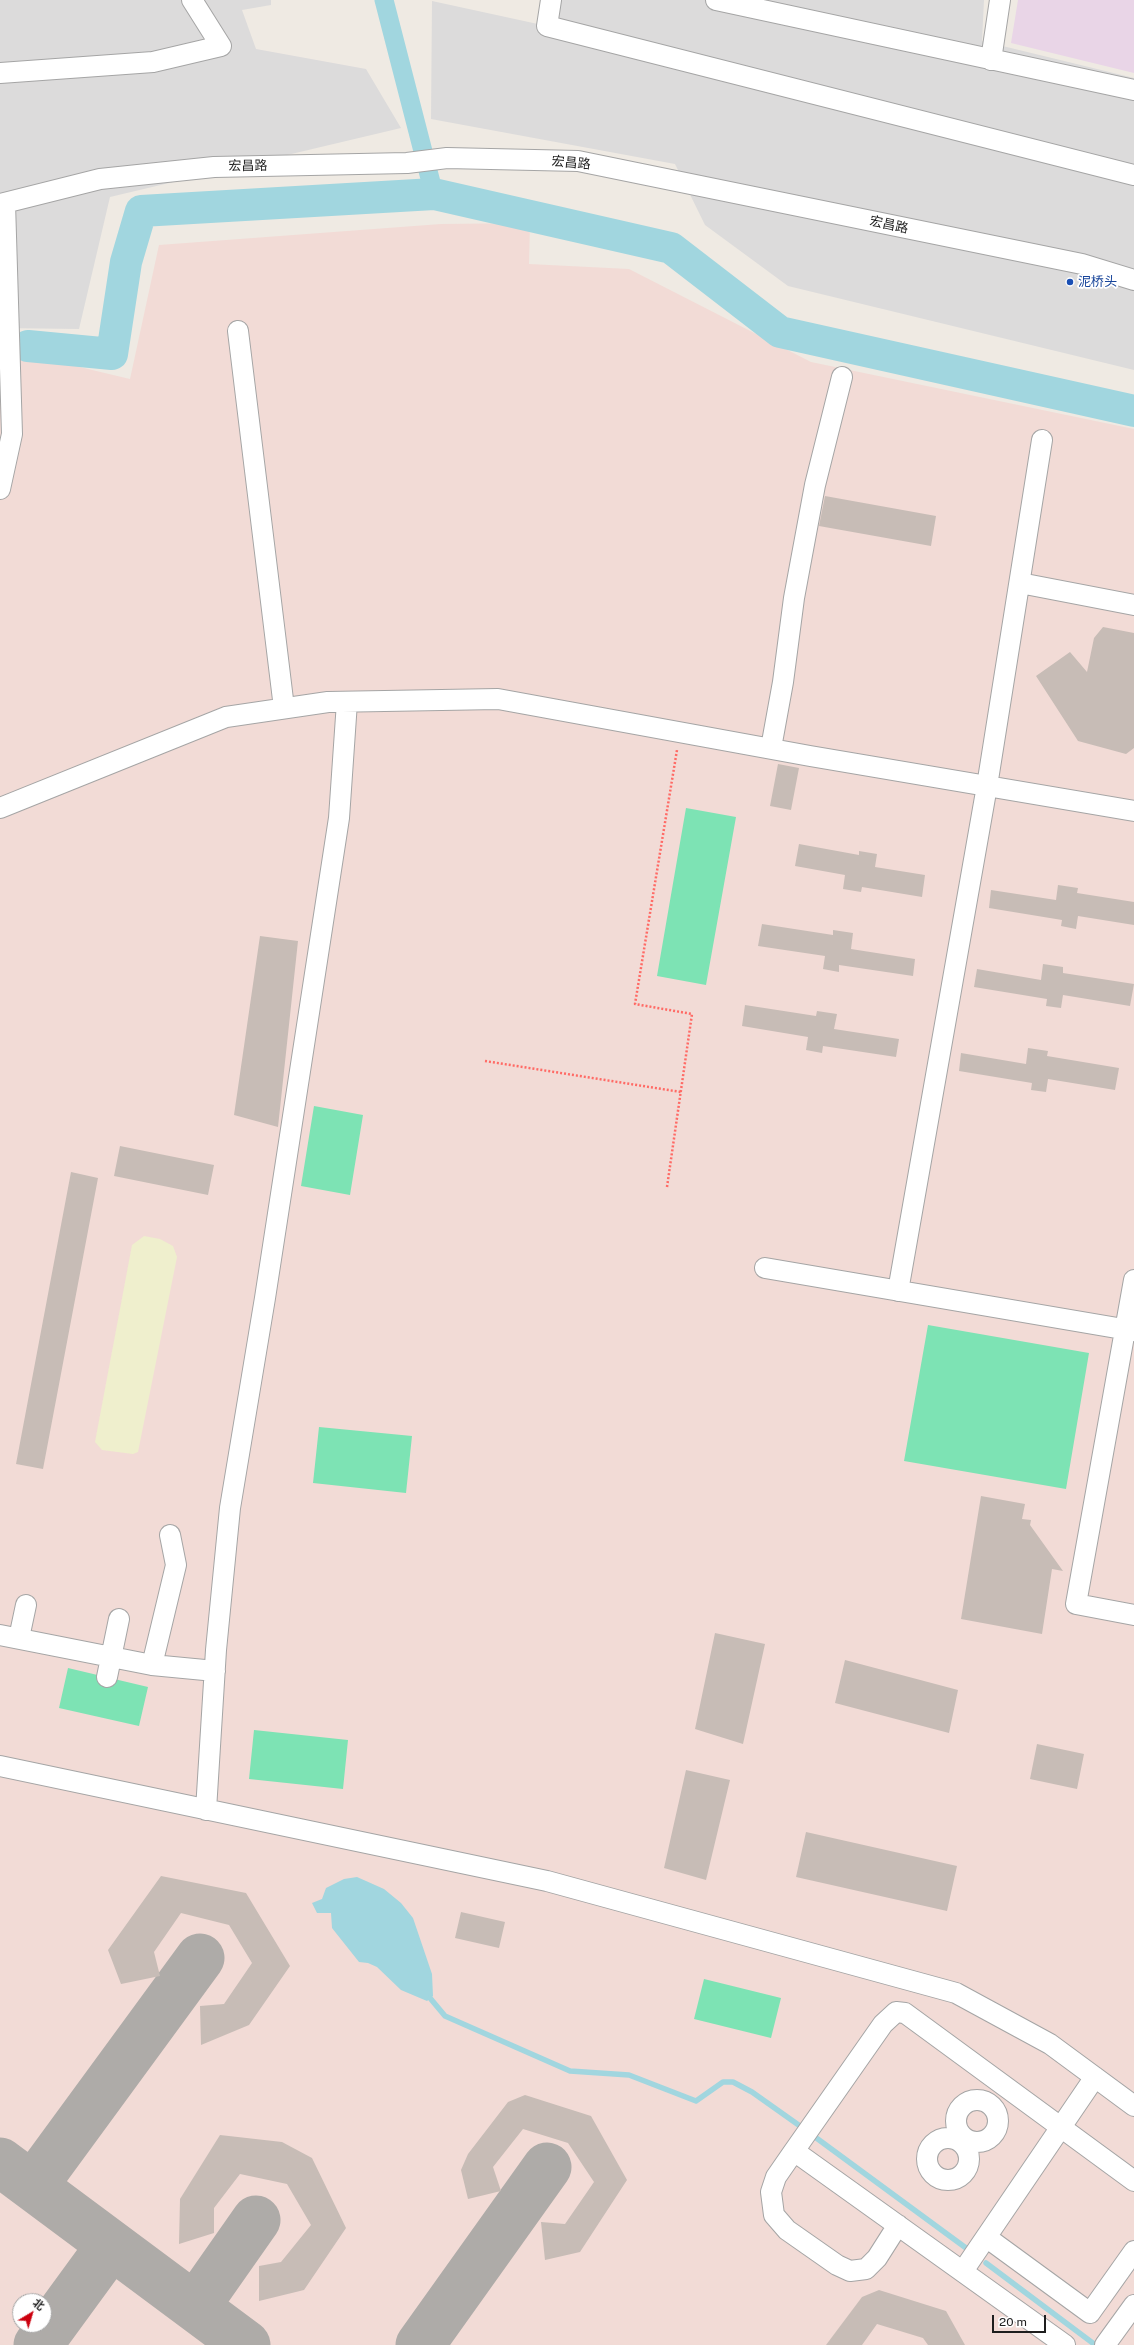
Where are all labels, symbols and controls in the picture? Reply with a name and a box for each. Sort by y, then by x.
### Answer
street label: 宏昌路 [551,154,591,172]
street label: 宏昌路 [228,158,268,174]
street label: 宏昌路 [868,213,910,237]
place label: 泥桥头 [1078,274,1117,290]
marker: 泥桥头 [1065,277,1075,287]
north arrow [12,2293,52,2333]
text: 北 [31,2296,47,2312]
scale bar [994,2307,1048,2333]
text: 20 m [999,2315,1027,2329]

